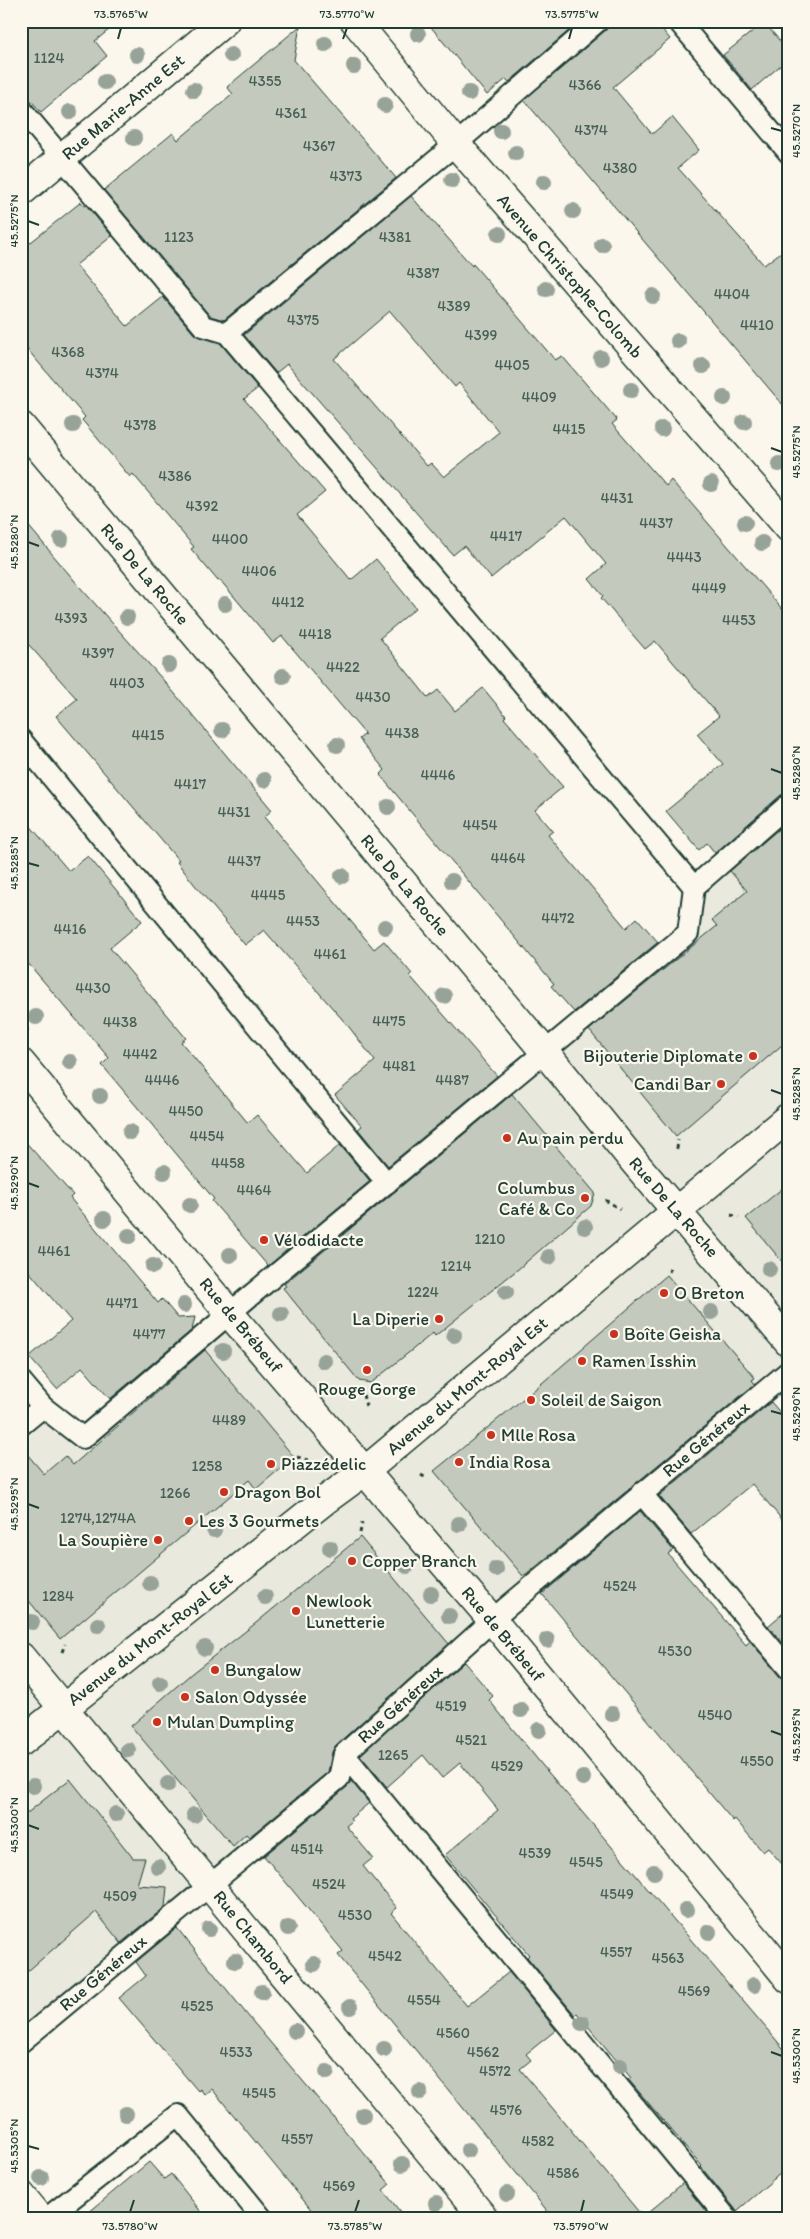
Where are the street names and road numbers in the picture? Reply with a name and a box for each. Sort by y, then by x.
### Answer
street label: Rue Marie-Anne Est [57,49,189,165]
street label: Avenue Christophe-Colomb [492,189,648,363]
street label: Rue De La Roche [96,519,194,629]
street label: Rue De La Roche [356,830,454,940]
street label: Rue De La Roche [624,1152,724,1262]
street label: Rue de Brébeuf [195,1273,287,1377]
street label: Avenue du Mont-Royal Est [382,1312,552,1460]
street label: Rue Généreux [658,1396,754,1482]
street label: Avenue du Mont-Royal Est [63,1568,237,1710]
street label: Rue de Brébeuf [457,1582,549,1686]
street label: Rue Généreux [353,1660,447,1748]
street label: Rue Chambord [209,1886,298,1988]
street label: Rue Généreux [55,1930,151,2016]

